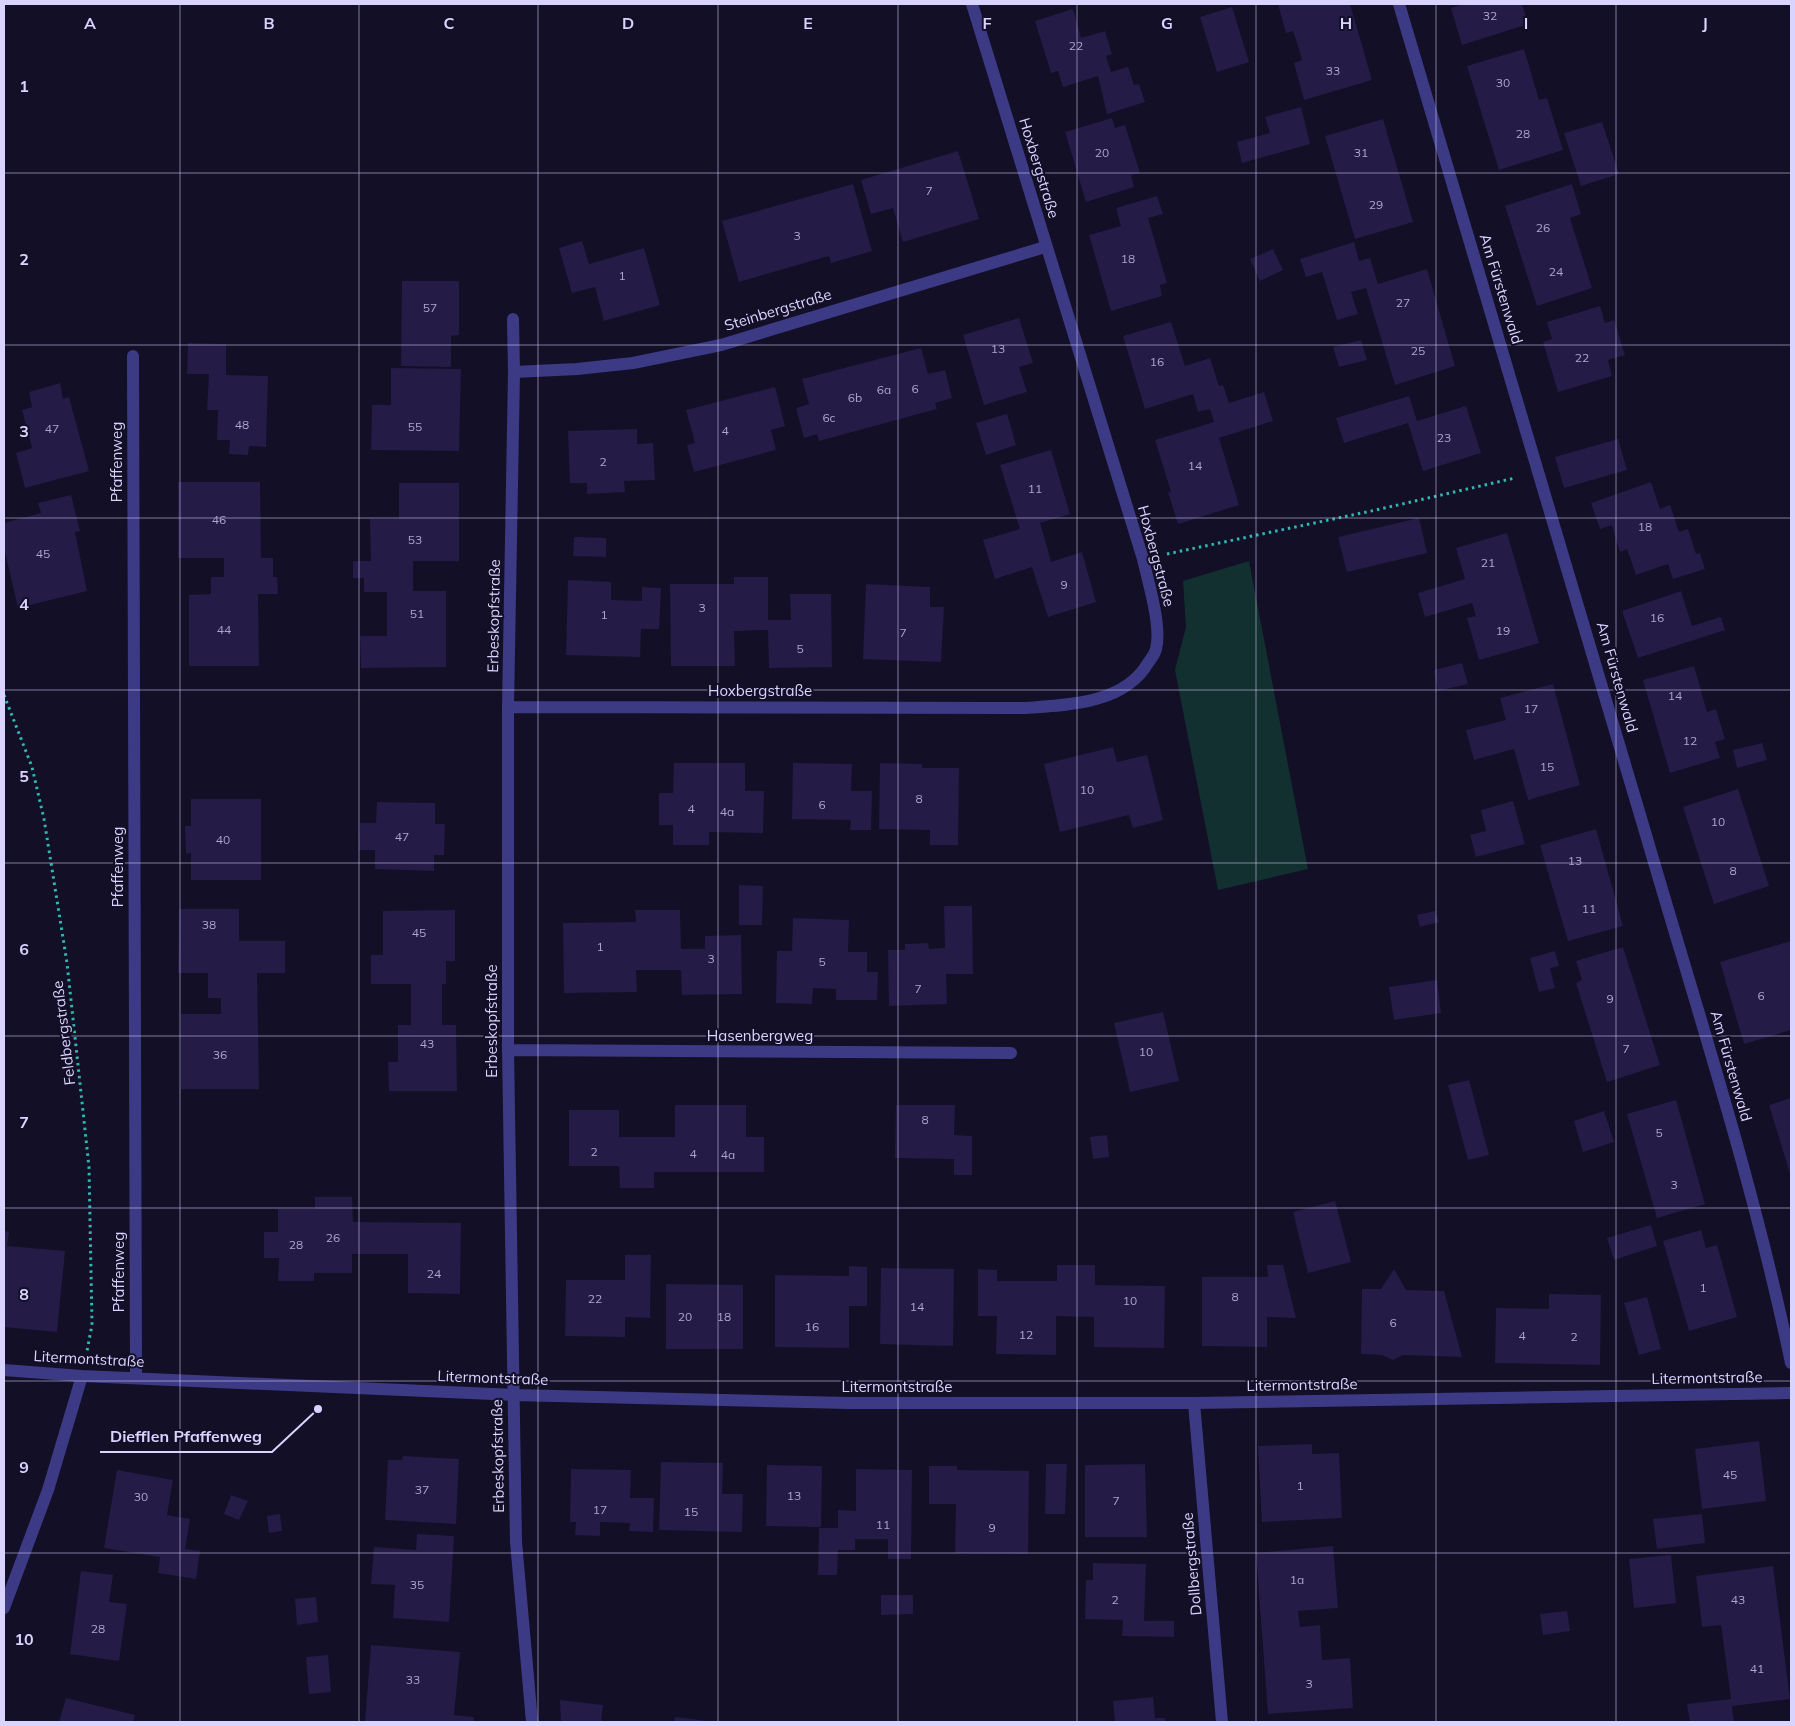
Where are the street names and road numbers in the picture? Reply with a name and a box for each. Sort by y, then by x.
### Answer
street label: Hoxbergstraße [1015,115,1064,220]
street label: Am Fürstenwald [1476,231,1527,346]
street label: Steinbergstraße [722,284,834,335]
street label: Pfaffenweg [107,422,126,502]
street label: Hoxbergstraße [1134,503,1179,609]
street label: Erbeskopfstraße [483,559,504,673]
street label: Am Fürstenwald [1593,619,1642,734]
street label: Hoxbergstraße [708,681,812,700]
street label: Pfaffenweg [108,827,127,907]
street label: Erbeskopfstraße [482,964,501,1078]
street label: Feldbergstraße [48,980,79,1086]
street label: Am Fürstenwald [1707,1008,1756,1123]
street label: Hasenbergweg [707,1026,813,1045]
street label: Pfaffenweg [109,1232,128,1312]
street label: Litermontstraße [33,1346,145,1371]
street label: Litermontstraße [437,1366,549,1389]
street label: Litermontstraße [1651,1367,1763,1388]
street label: Litermontstraße [1246,1374,1358,1395]
street label: Litermontstraße [842,1377,952,1396]
street label: Erbeskopfstraße [487,1399,508,1513]
street label: Dollbergstraße [1178,1512,1205,1616]

